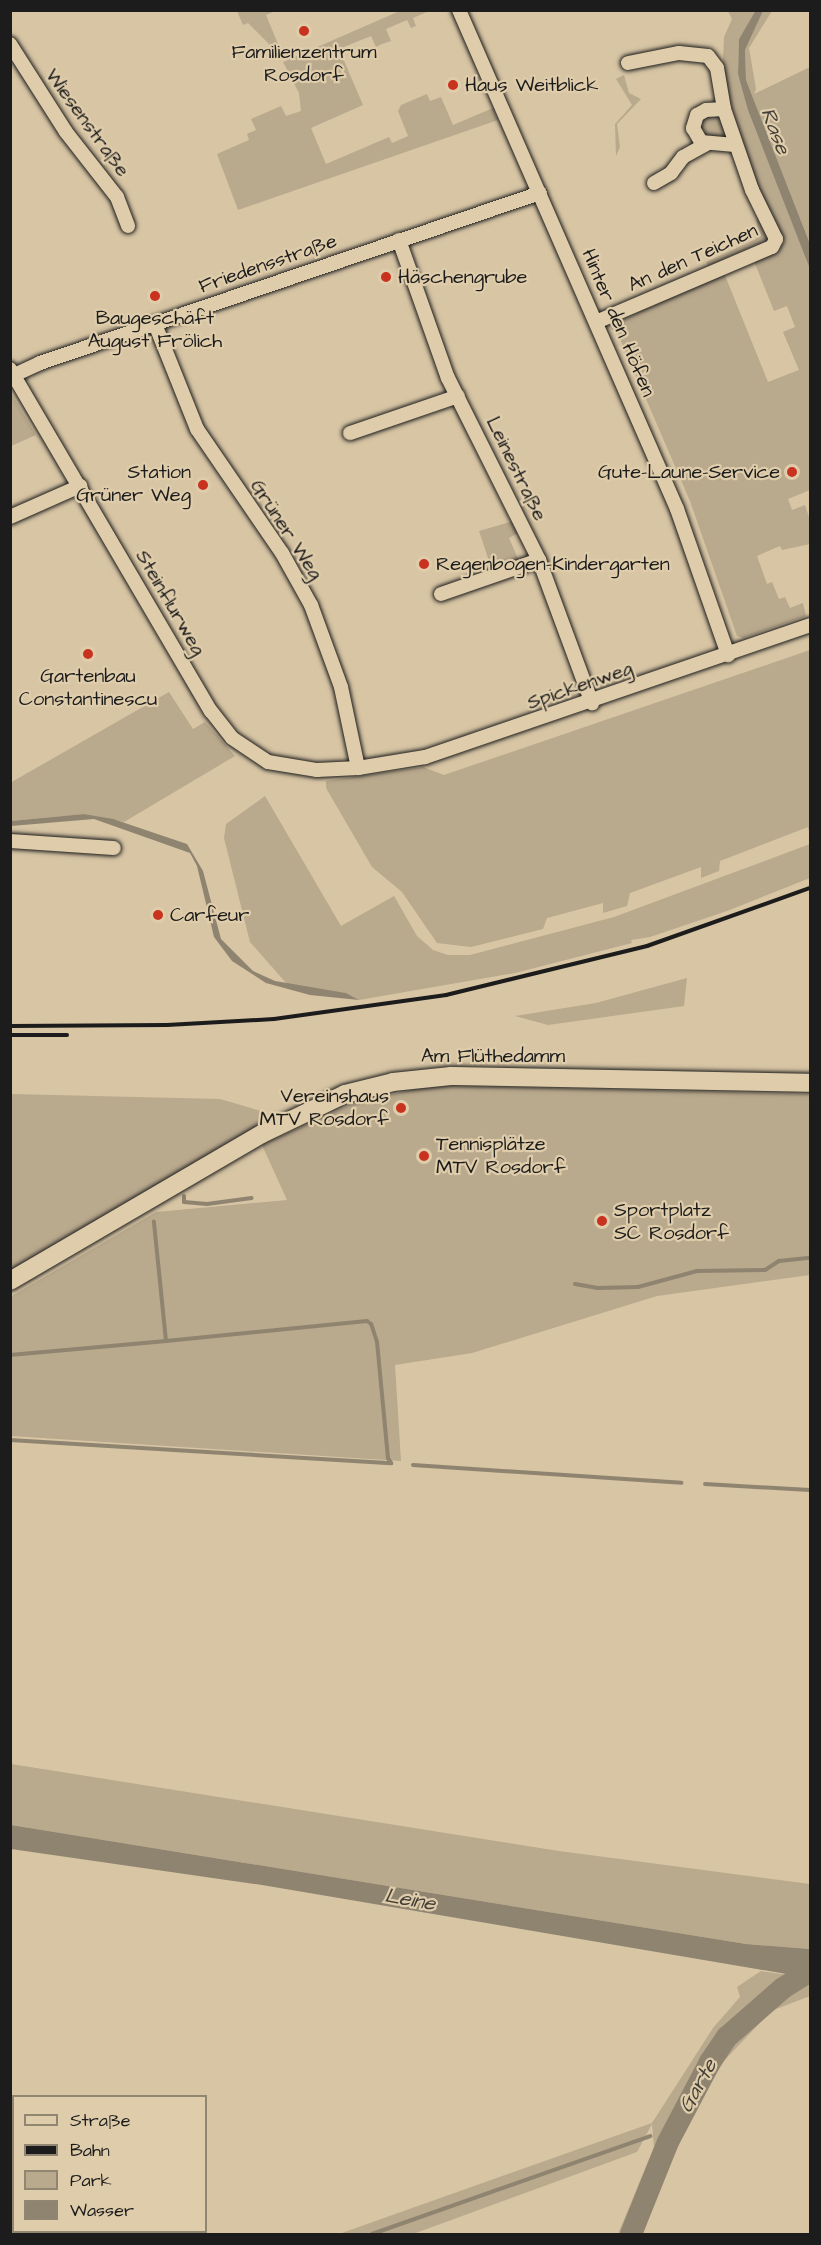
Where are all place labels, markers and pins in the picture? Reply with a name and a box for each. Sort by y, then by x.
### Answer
marker: Familienzentrum Rosdorf [297,24,311,38]
place label: Familienzentrum Rosdorf [231,41,377,88]
place label: Haus Weitblick [465,73,599,97]
marker: Haus Weitblick [446,78,460,92]
place label: Häschengrube [398,265,527,289]
marker: Häschengrube [379,270,393,284]
marker: Baugeschäft August Frölich [148,289,162,303]
place label: Baugeschäft August Frölich [88,306,222,353]
place label: Gute-Laune-Service [598,460,780,484]
place label: Station Grüner Weg [76,461,191,508]
marker: Gute-Laune-Service [785,465,799,479]
marker: Station Grüner Weg [196,478,210,492]
place label: Regenbogen-Kindergarten [436,552,670,576]
marker: Regenbogen-Kindergarten [417,557,431,571]
marker: Gartenbau Constantinescu [81,647,95,661]
place label: Gartenbau Constantinescu [19,664,157,711]
place label: Carfeur [170,903,249,927]
marker: Carfeur [151,908,165,922]
place label: Vereinshaus MTV Rosdorf [259,1084,389,1131]
marker: Vereinshaus MTV Rosdorf [394,1101,408,1115]
place label: Tennisplätze MTV Rosdorf [436,1132,566,1179]
marker: Tennisplätze MTV Rosdorf [417,1149,431,1163]
place label: Sportplatz SC Rosdorf [614,1198,729,1245]
marker: Sportplatz SC Rosdorf [595,1214,609,1228]

